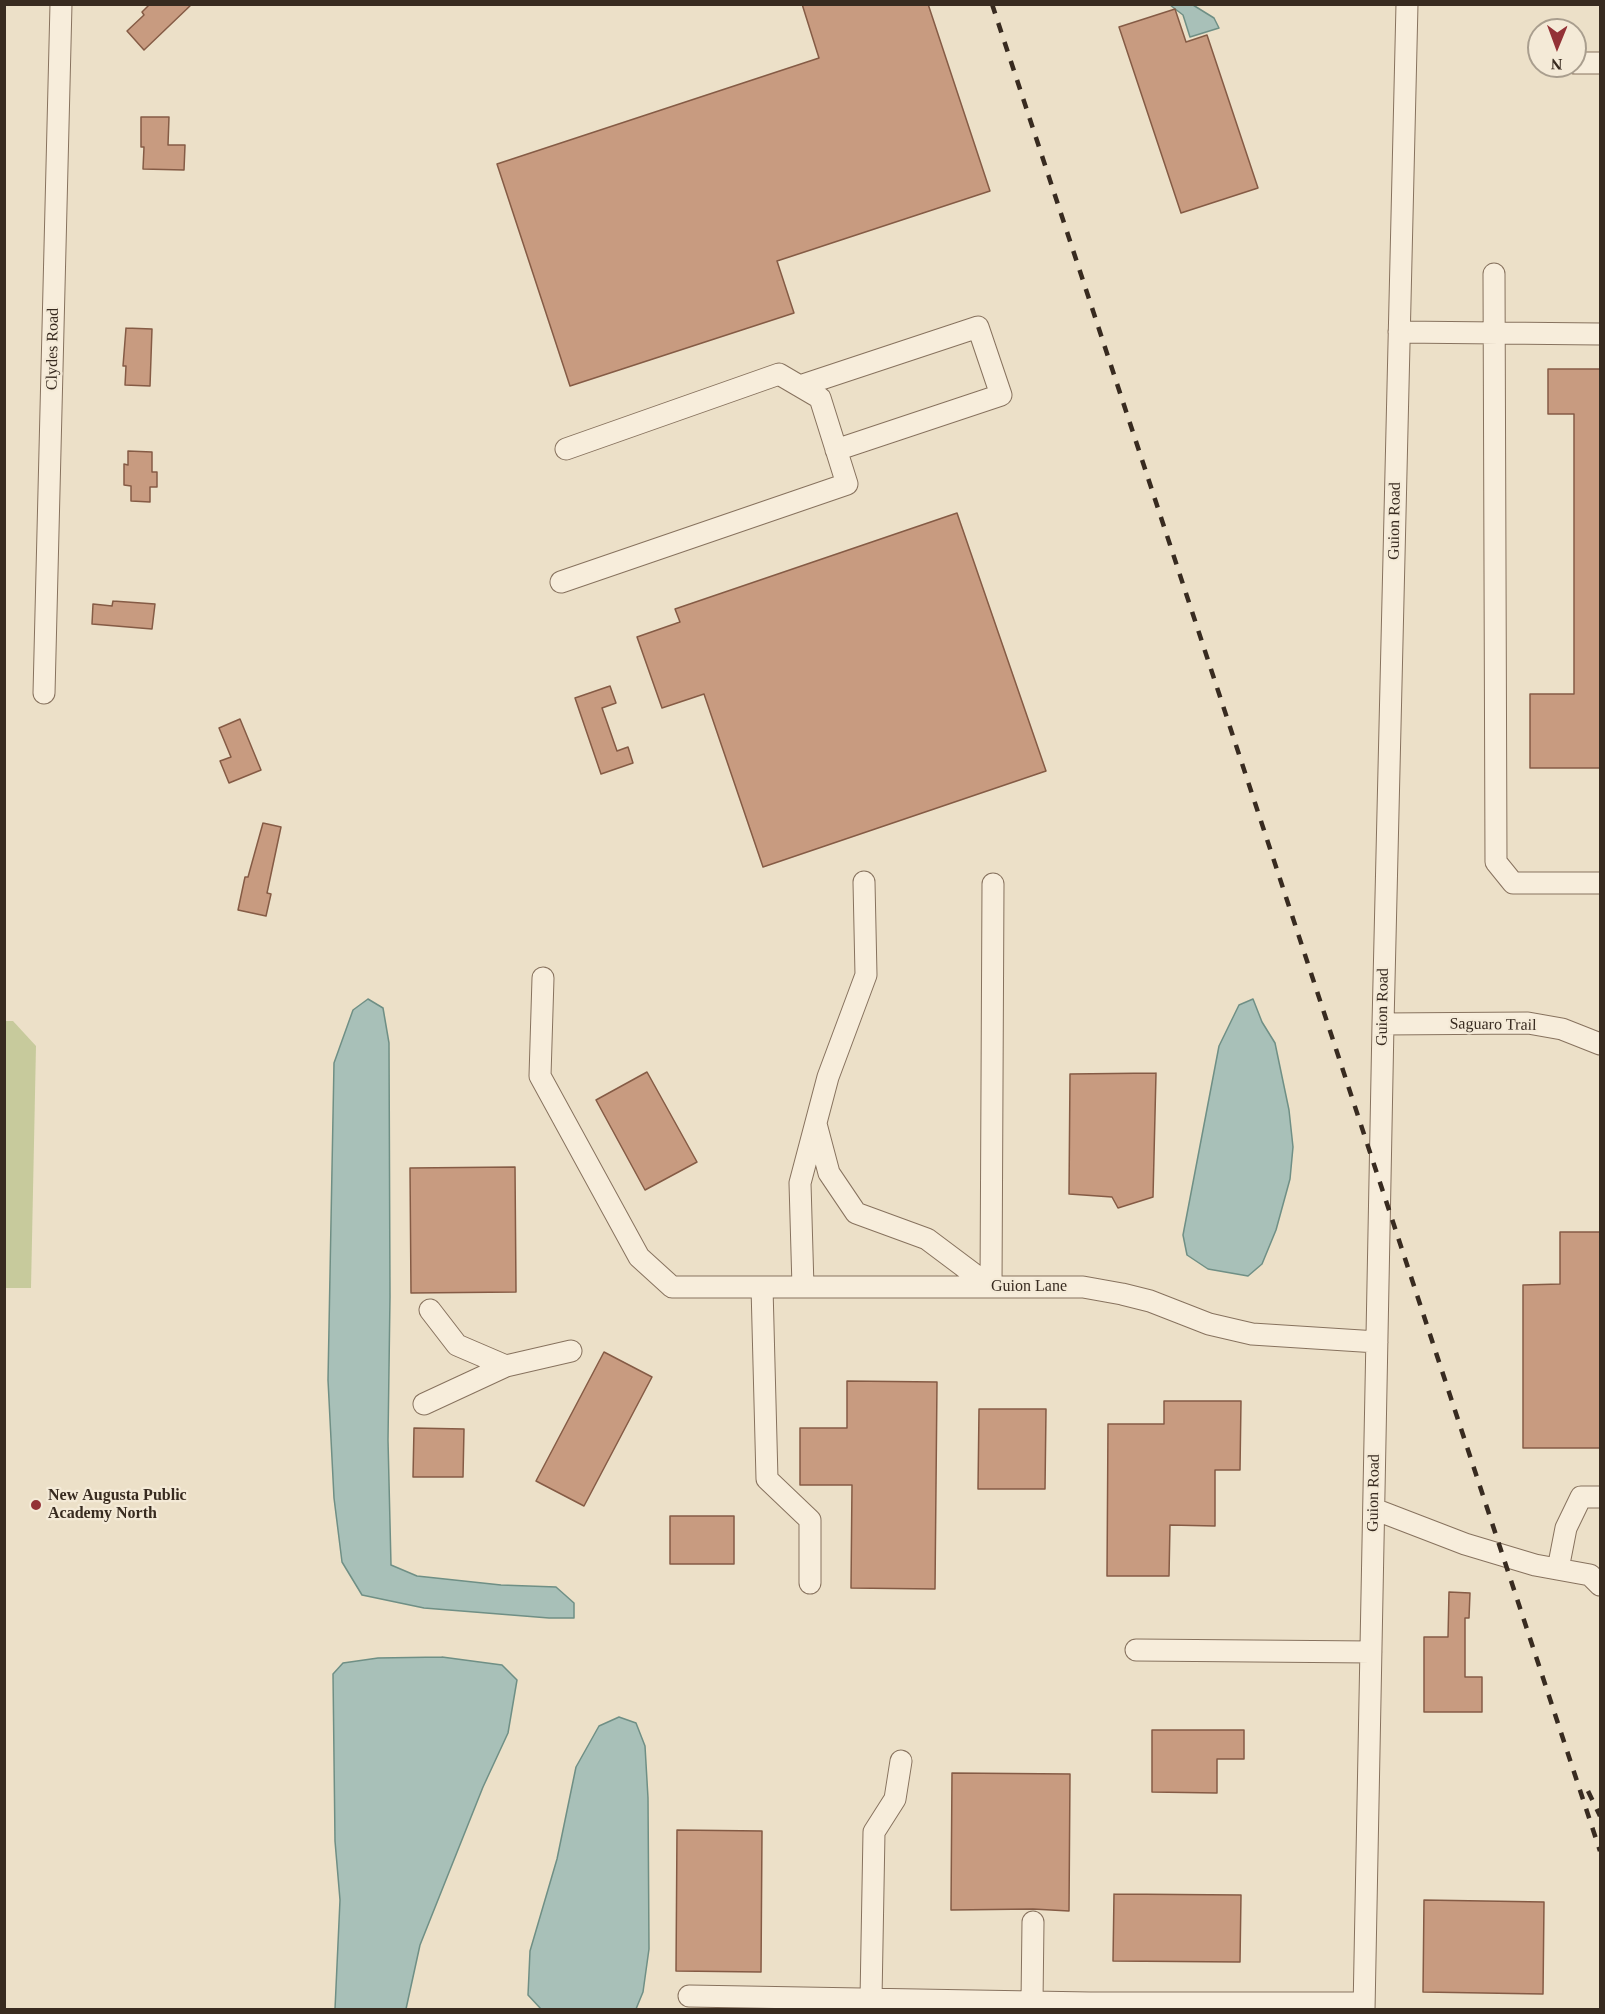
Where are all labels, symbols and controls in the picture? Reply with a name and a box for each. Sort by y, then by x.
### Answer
north arrow [1527,18,1587,78]
text: N [1551,56,1563,73]
street label: Clydes Road [43,308,63,390]
street label: Guion Road [1385,482,1405,560]
street label: Guion Road [1373,968,1393,1046]
street label: Saguaro Trail [1449,1015,1537,1035]
street label: Guion Lane [991,1277,1067,1297]
street label: Guion Road [1364,1454,1384,1532]
place label: New Augusta Public Academy North [48,1486,187,1524]
marker: New Augusta Public Academy North [29,1498,43,1512]

